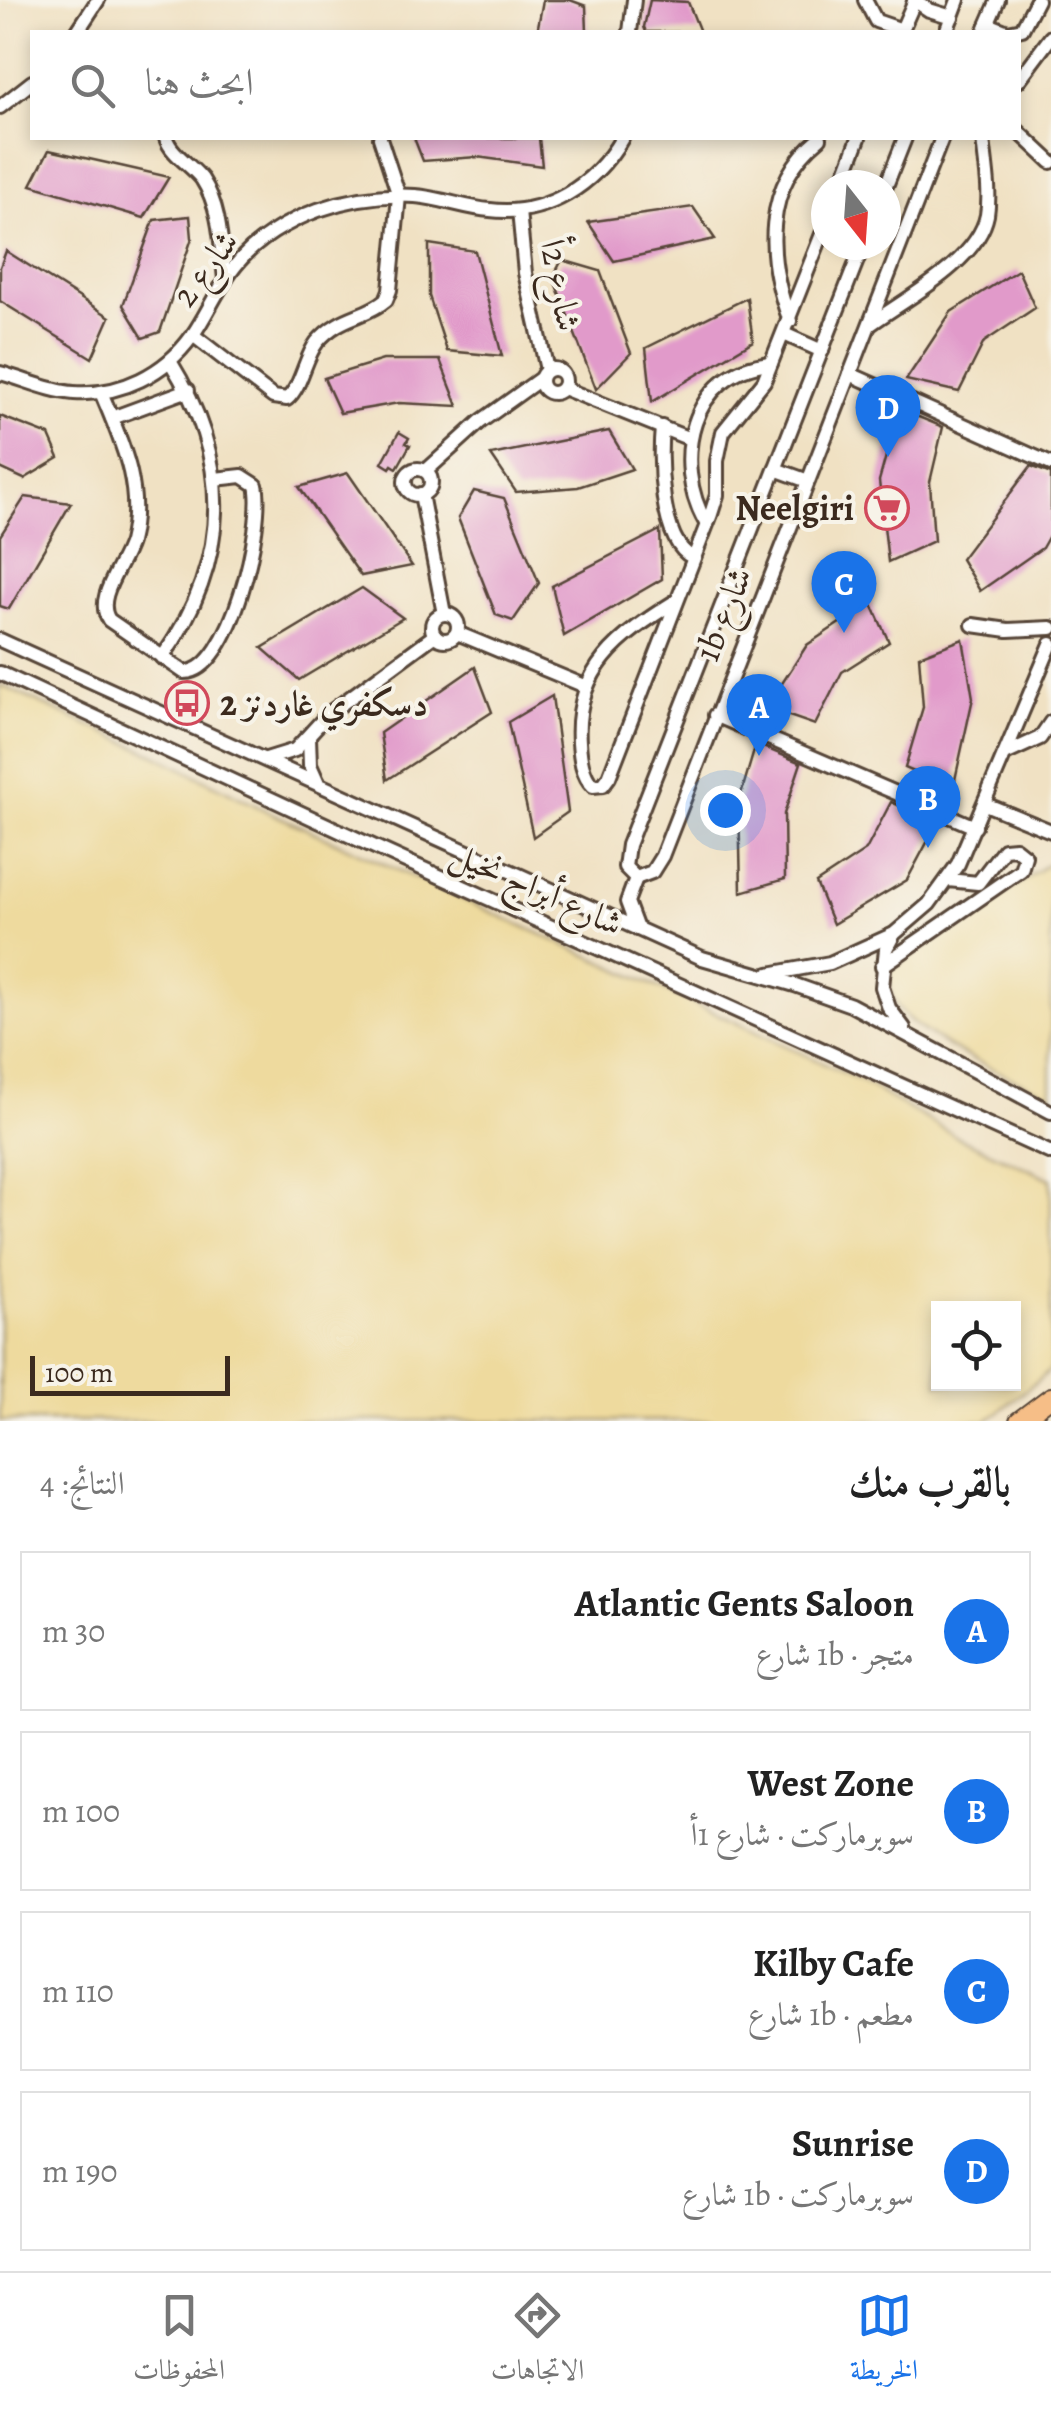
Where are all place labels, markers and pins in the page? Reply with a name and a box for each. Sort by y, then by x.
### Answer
pin: D [856,374,920,457]
place label: Neelgiri [735,484,854,532]
supermarket icon: Neelgiri [864,485,910,531]
pin: C [812,550,876,633]
pin: A [726,674,792,756]
place label: دسكفري غاردنز 2 [220,679,428,732]
bus stop icon: دسكفري غاردنز 2 [164,680,210,726]
pin: B [896,766,960,848]

